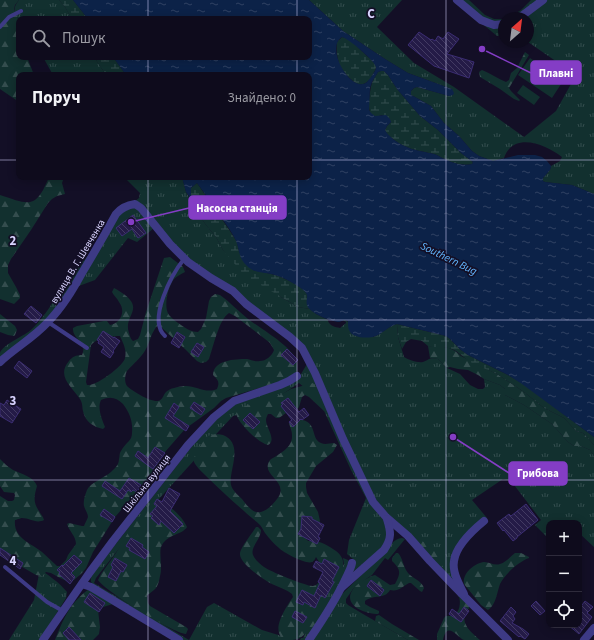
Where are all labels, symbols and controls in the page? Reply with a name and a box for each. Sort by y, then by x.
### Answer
text: C [367,5,375,23]
north arrow [498,12,534,48]
search box [16,16,312,60]
icon: search [30,27,52,49]
text: Пошук [62,28,105,49]
callout: Плавні [531,61,581,84]
text: Плавні [539,66,573,81]
text: Поруч [32,86,81,110]
text: Знайдено: 0 [228,89,296,107]
callout: Насосна станція [189,196,286,219]
text: Насосна станція [196,201,278,216]
street label: вулиця В. Г. Шевченка [47,217,109,306]
text: 2 [10,232,17,250]
water label: Southern Bug [418,238,480,279]
text: 3 [10,392,17,410]
street label: Шкільна вулиця [120,452,174,516]
callout: Грибова [509,462,567,485]
text: Грибова [517,466,559,481]
map controls [546,520,582,628]
button: + [546,520,582,556]
text: 4 [10,552,17,570]
button: − [546,556,582,592]
button: locate [546,592,582,628]

